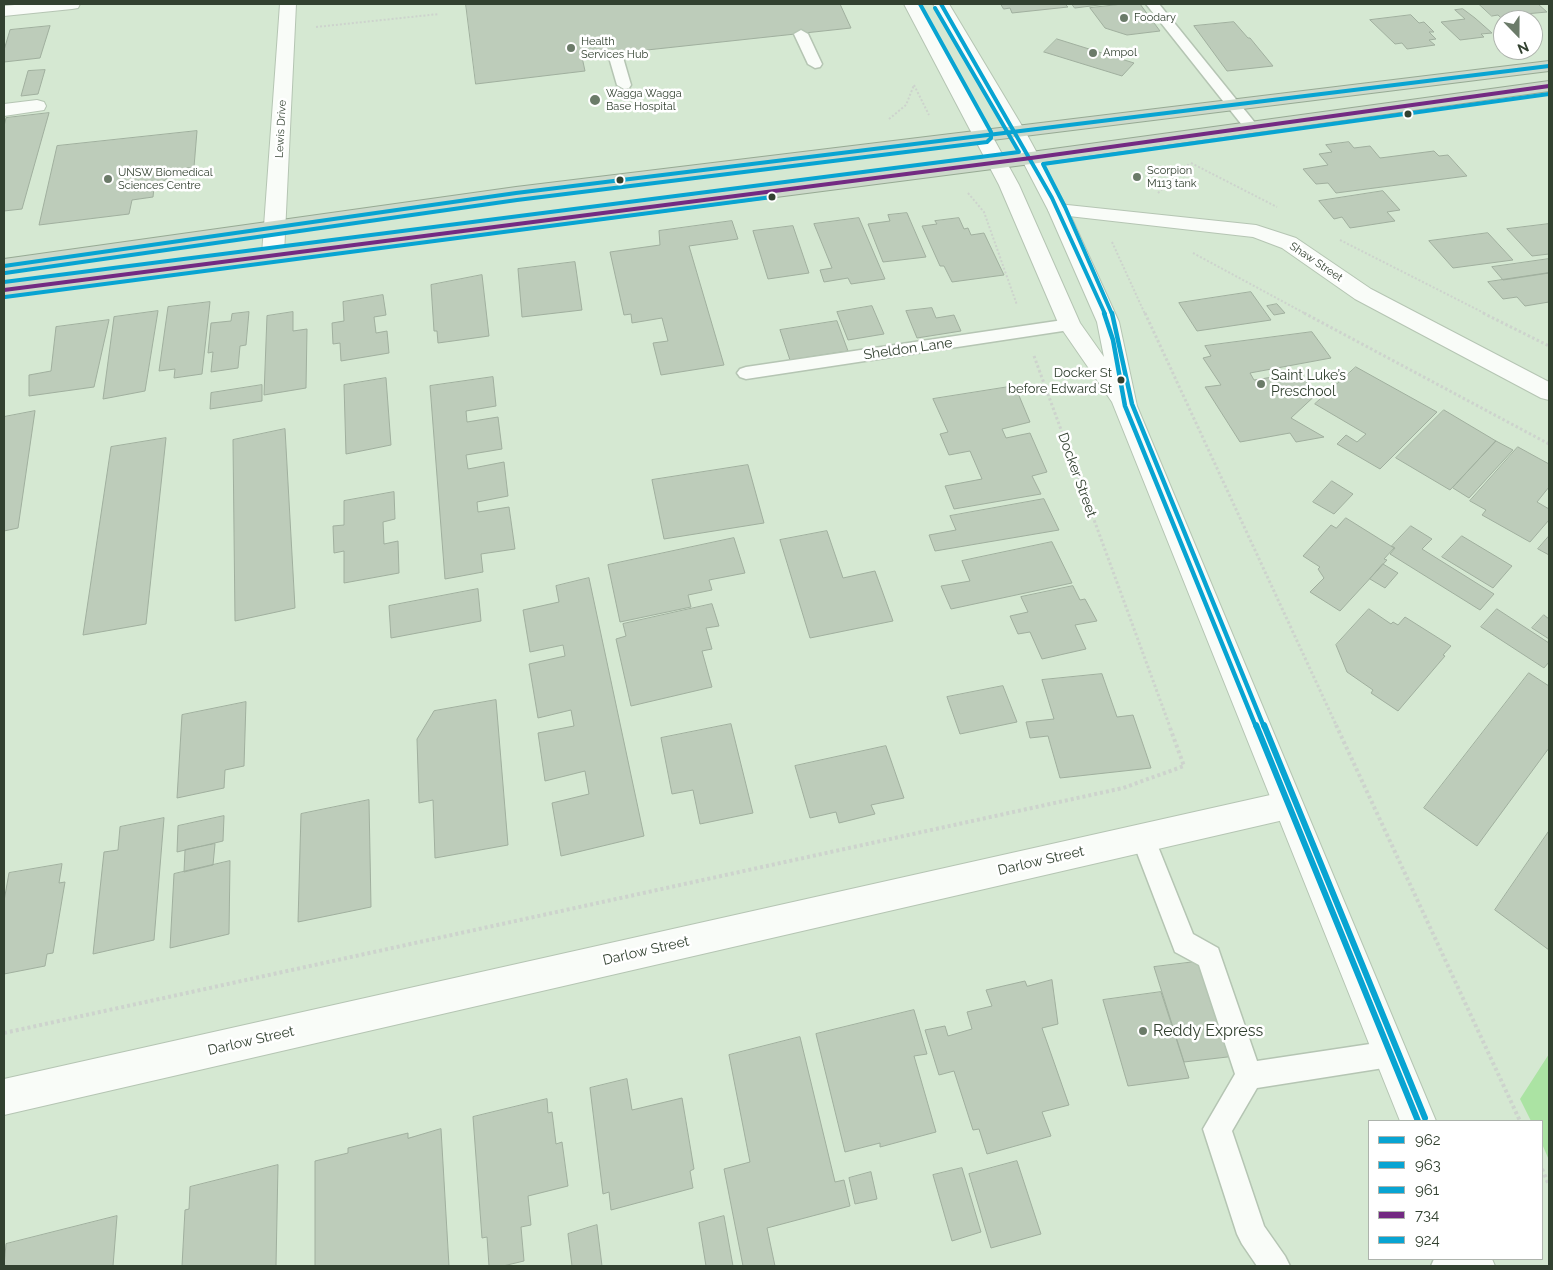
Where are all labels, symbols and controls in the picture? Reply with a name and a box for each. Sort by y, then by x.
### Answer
north arrow [1493,10,1543,60]
place label: Foodary [1134,11,1176,25]
marker: Foodary [1118,12,1130,24]
place label: Health Services Hub [581,35,648,61]
text: N [1515,39,1531,57]
marker: Health Services Hub [565,42,577,54]
place label: Ampol [1103,46,1137,60]
marker: Ampol [1087,47,1099,59]
place label: Wagga Wagga Base Hospital [606,87,682,113]
marker: Wagga Wagga Base Hospital [588,93,602,107]
street label: Lewis Drive [273,100,289,158]
unlabelled marker [1403,109,1413,119]
place label: Scorpion M113 tank [1147,164,1197,190]
place label: UNSW Biomedical Sciences Centre [118,166,213,192]
marker: Scorpion M113 tank [1131,171,1143,183]
marker: UNSW Biomedical Sciences Centre [102,173,114,185]
unlabelled marker [615,175,625,185]
unlabelled marker [767,192,777,202]
street label: Shaw Street [1287,239,1345,285]
street label: Sheldon Lane [862,334,954,364]
place label: Docker St before Edward St [1008,365,1112,396]
place label: Saint Luke’s Preschool [1271,368,1346,401]
marker: Docker St before Edward St [1116,375,1126,385]
marker: Saint Luke’s Preschool [1255,378,1267,390]
street label: Docker Street [1054,431,1100,519]
street label: Darlow Street [996,843,1086,879]
street label: Darlow Street [601,933,691,969]
place label: Reddy Express [1153,1021,1263,1041]
street label: Darlow Street [206,1023,296,1059]
marker: Reddy Express [1137,1025,1149,1037]
legend [1368,1120,1543,1260]
text: 962 [1415,1131,1441,1149]
text: 963 [1415,1156,1441,1174]
text: 961 [1415,1181,1439,1199]
text: 734 [1415,1206,1439,1224]
text: 924 [1415,1231,1440,1249]

